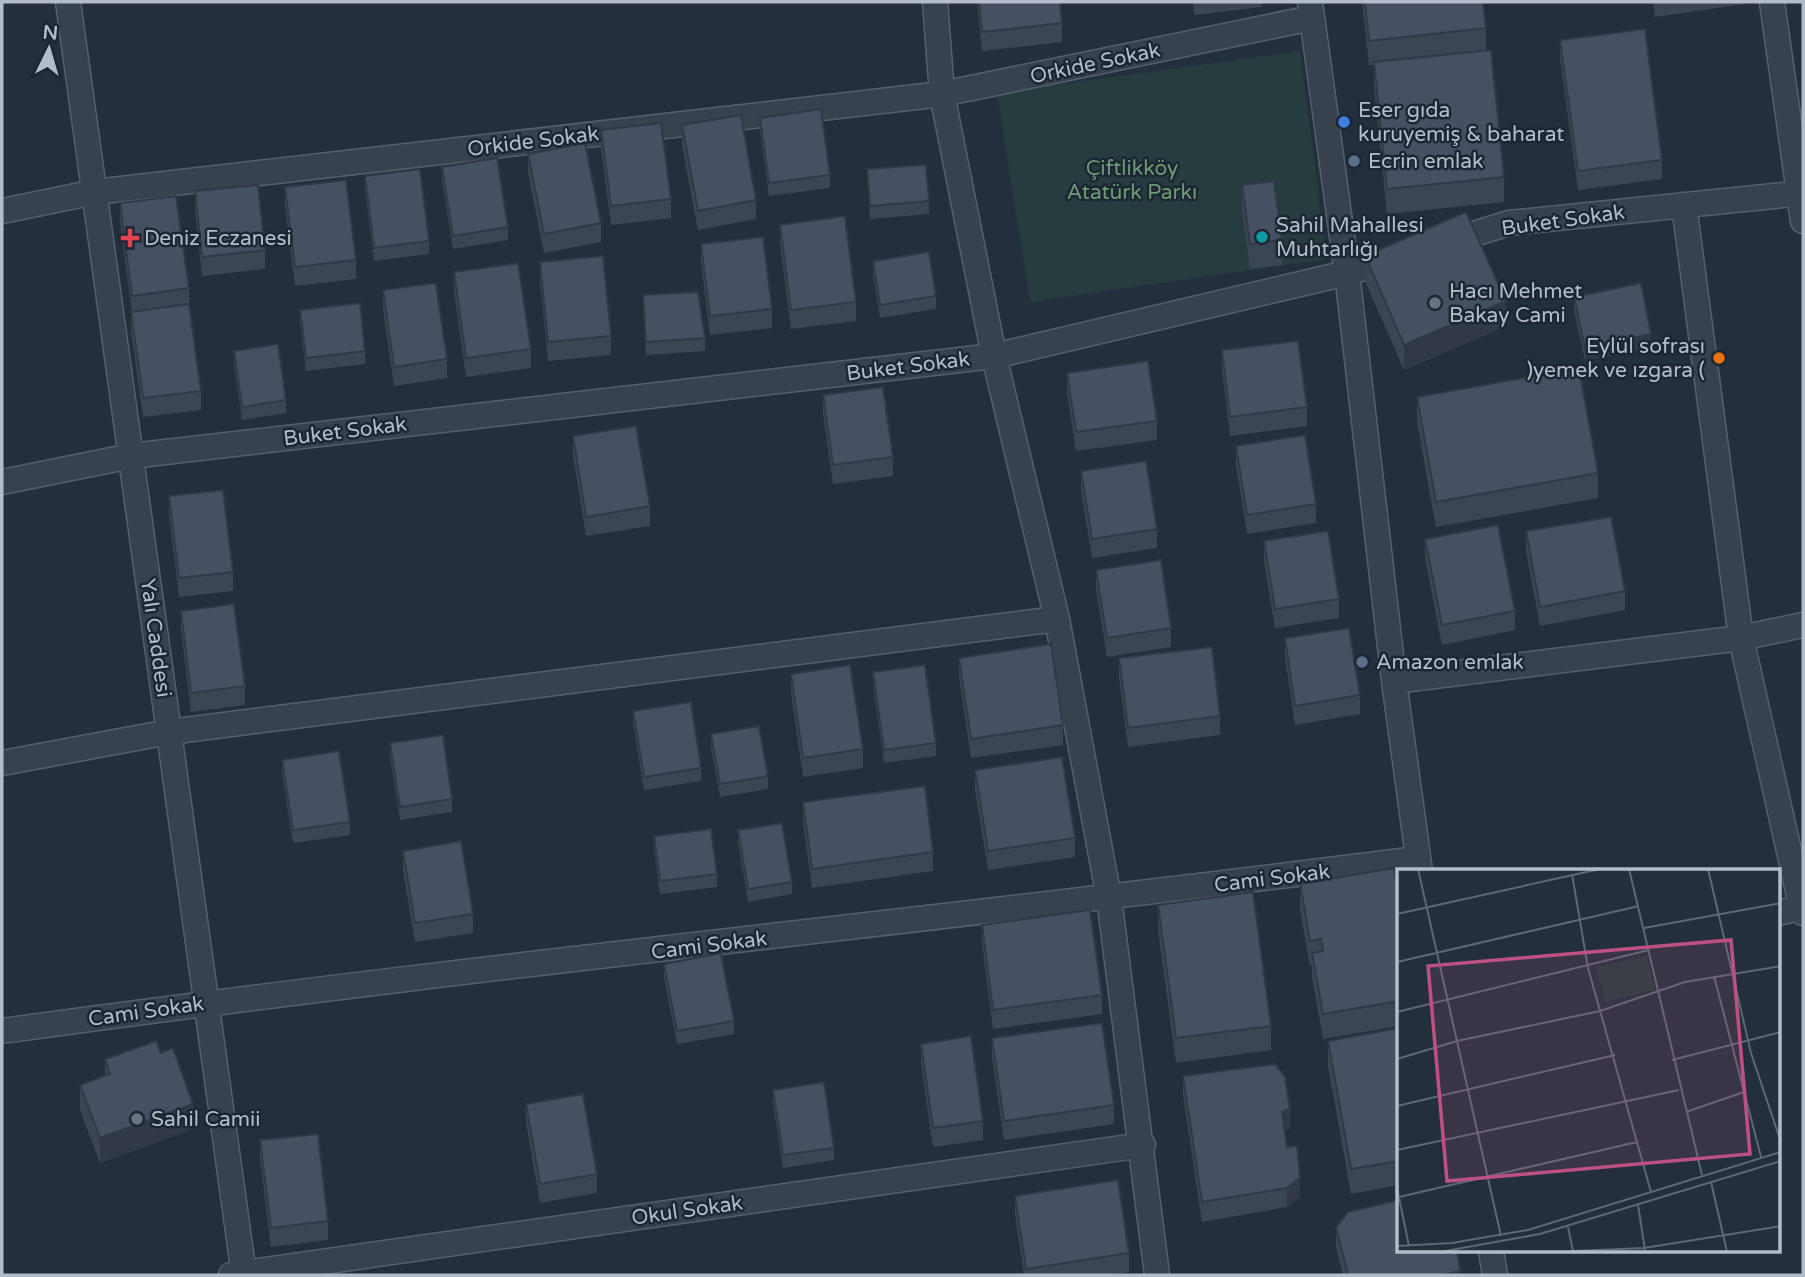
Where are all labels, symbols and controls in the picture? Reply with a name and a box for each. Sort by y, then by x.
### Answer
north arrow [14,14,84,84]
text: N [42,21,59,45]
street label: Orkide Sokak [1028,38,1162,89]
place label: Eser gıda kuruyemiş & baharat [1358,98,1564,147]
marker: Eser gıda kuruyemiş & baharat [1336,114,1352,130]
street label: Orkide Sokak [466,121,600,162]
place label: Ecrin emlak [1368,149,1483,174]
marker: Ecrin emlak [1346,153,1362,169]
park label: Çiftlikköy Atatürk Parkı [1067,156,1197,205]
street label: Buket Sokak [1500,199,1626,242]
place label: Sahil Mahallesi Muhtarlığı [1276,213,1424,262]
place label: Deniz Eczanesi [144,226,292,251]
marker: Sahil Mahallesi Muhtarlığı [1254,229,1270,245]
marker: Deniz Eczanesi [122,230,138,246]
place label: Hacı Mehmet Bakay Cami [1449,279,1582,328]
marker: Hacı Mehmet Bakay Cami [1427,295,1443,311]
place label: Eylül sofrası )yemek ve ızgara ( [1526,334,1705,383]
street label: Buket Sokak [845,347,971,386]
marker: Eylül sofrası )yemek ve ızgara ( [1711,350,1727,366]
street label: Buket Sokak [282,412,408,451]
street label: Yalı Caddesi [135,577,176,699]
place label: Amazon emlak [1376,650,1524,675]
marker: Amazon emlak [1354,654,1370,670]
street label: Cami Sokak [1213,859,1331,898]
inset map [1397,869,1780,1252]
street label: Cami Sokak [650,926,768,965]
street label: Cami Sokak [87,991,206,1032]
place label: Sahil Camii [151,1107,261,1132]
marker: Sahil Camii [129,1111,145,1127]
street label: Okul Sokak [630,1190,744,1231]

